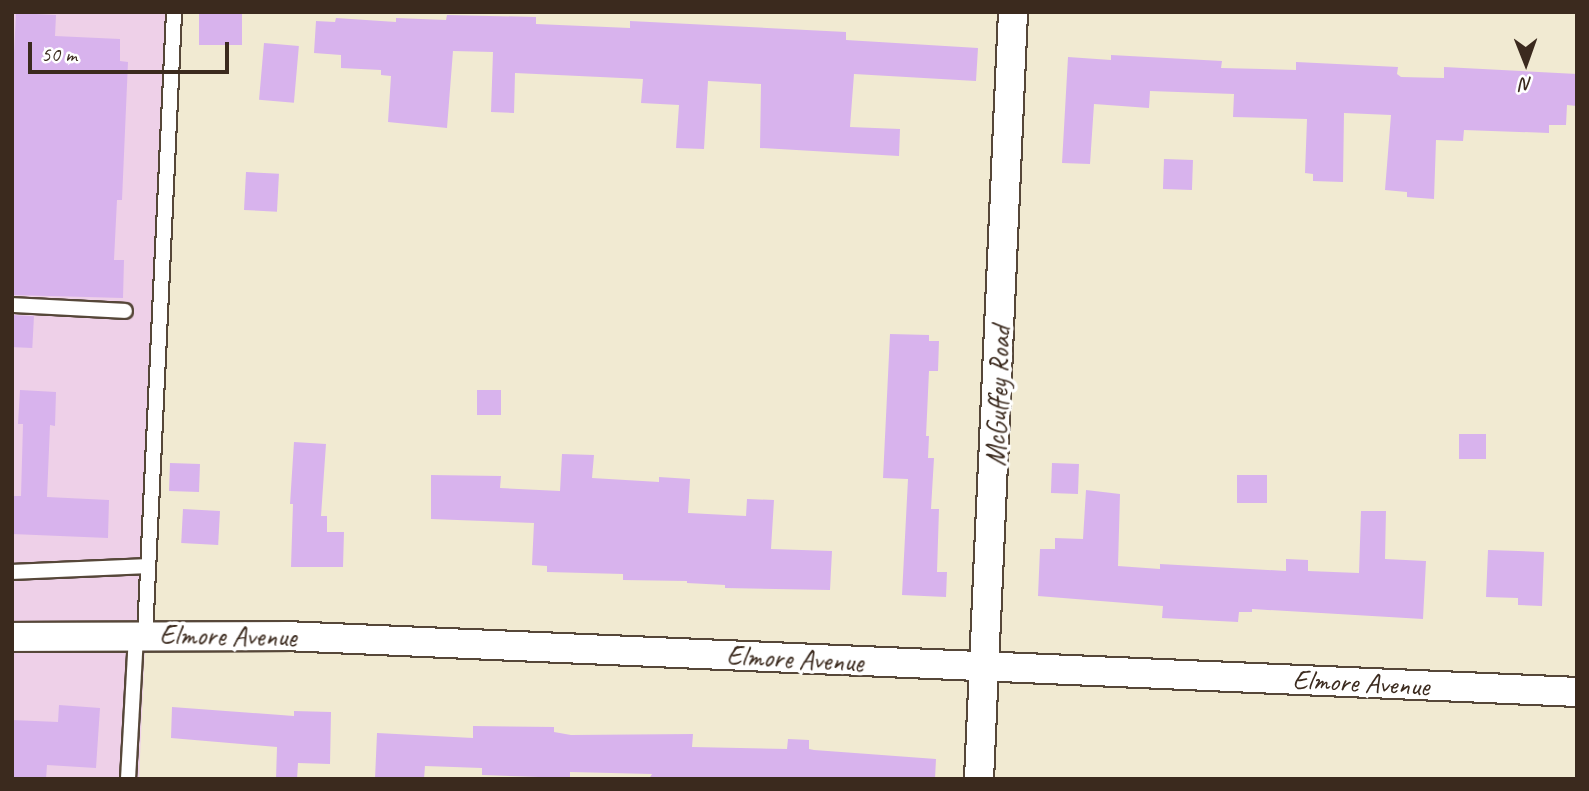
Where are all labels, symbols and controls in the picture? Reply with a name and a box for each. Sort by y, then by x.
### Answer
scale bar [32,28,233,72]
north arrow [1491,28,1561,98]
text: 50 m [41,41,77,67]
text: N [1520,72,1532,96]
street label: McGuffey Road [979,325,1017,467]
street label: Elmore Avenue [159,618,297,654]
street label: Elmore Avenue [726,639,864,679]
street label: Elmore Avenue [1292,663,1430,703]

